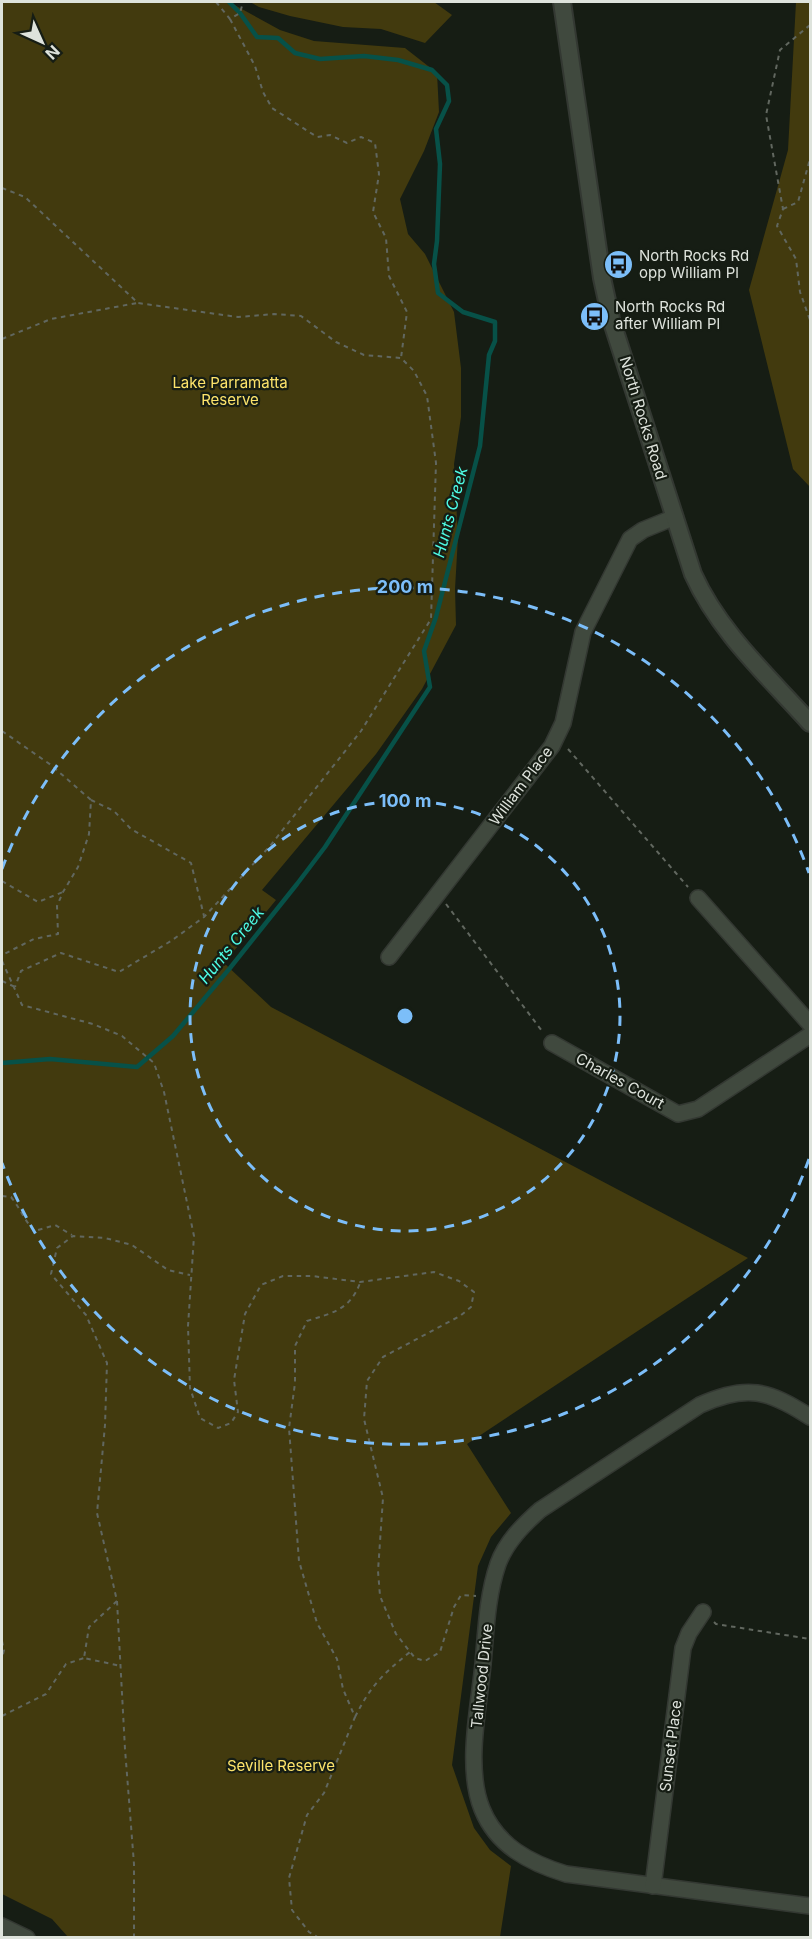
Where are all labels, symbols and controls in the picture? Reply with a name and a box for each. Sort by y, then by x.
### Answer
north arrow [12,12,72,72]
text: N [41,41,64,64]
place label: North Rocks Rd opp William Pl [639,246,749,282]
bus stop icon: North Rocks Rd opp William Pl [602,249,634,281]
place label: North Rocks Rd after William Pl [615,297,725,333]
bus stop icon: North Rocks Rd after William Pl [578,300,610,332]
street label: North Rocks Road [616,354,671,482]
park label: Lake Parramatta Reserve [172,373,288,409]
water label: Hunts Creek [428,464,472,560]
text: 200 m [377,576,433,597]
street label: William Place [485,742,556,829]
text: 100 m [379,790,431,811]
water label: Hunts Creek [194,902,268,988]
centre of rings [395,1006,415,1026]
street label: Charles Court [573,1048,668,1113]
street label: Tallwood Drive [467,1623,496,1729]
street label: Sunset Place [655,1699,686,1793]
park label: Seville Reserve [227,1756,335,1775]

